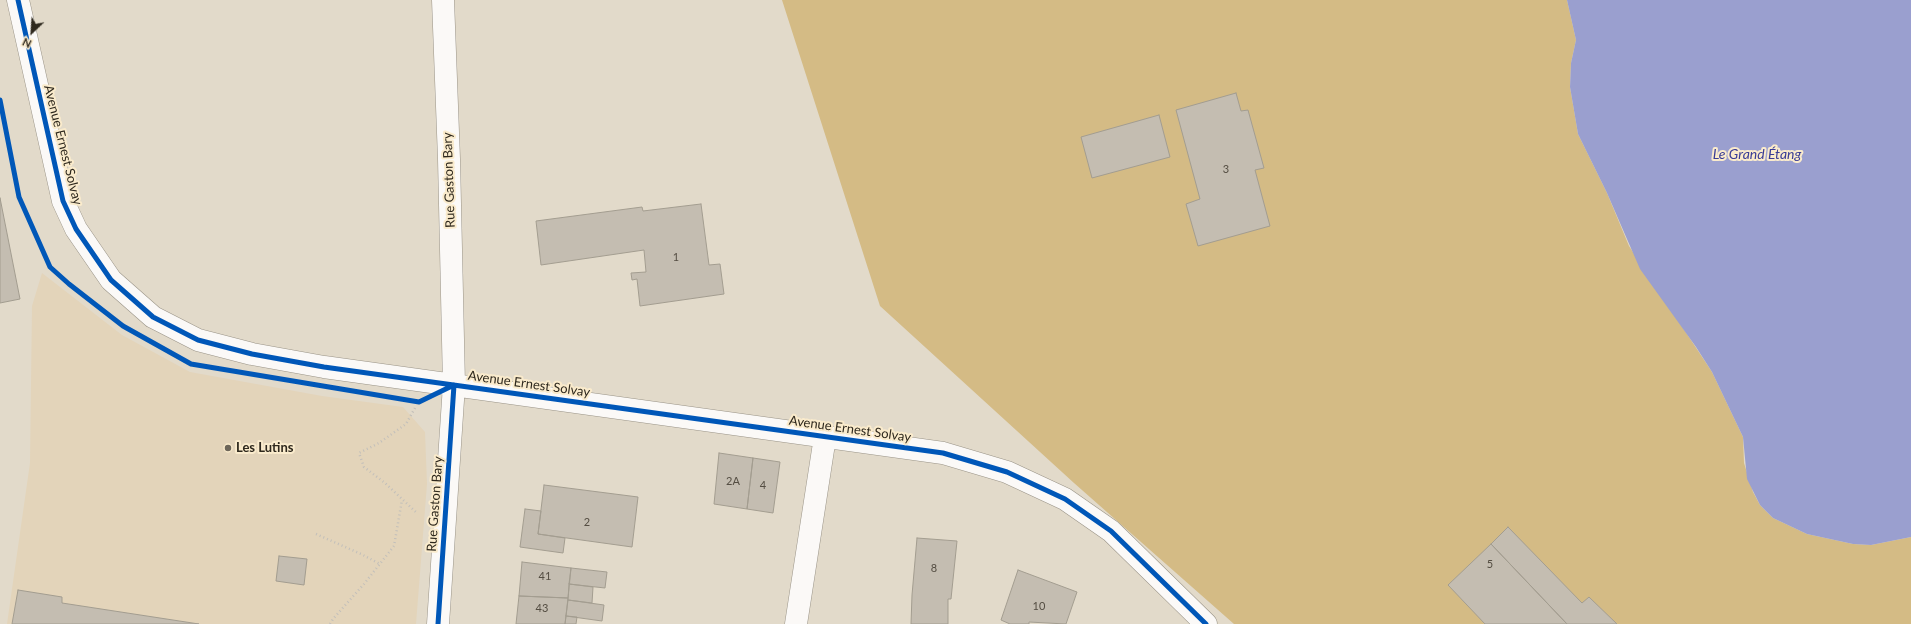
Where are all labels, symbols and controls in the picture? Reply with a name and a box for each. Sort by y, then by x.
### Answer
north arrow [12,12,52,52]
text: N [20,36,33,51]
street label: Avenue Ernest Solvay [41,83,85,207]
street label: Rue Gaston Bary [440,132,458,228]
water label: Le Grand Étang [1713,146,1801,162]
house number: 3 [1223,162,1229,176]
house number: 1 [673,250,679,264]
street label: Avenue Ernest Solvay [467,368,591,400]
street label: Avenue Ernest Solvay [788,413,912,445]
place label: Les Lutins [236,440,293,456]
marker: Les Lutins [223,443,233,453]
street label: Rue Gaston Bary [424,456,446,552]
house number: 2A [726,474,740,488]
house number: 4 [760,478,766,492]
house number: 2 [584,515,590,529]
house number: 5 [1487,557,1493,571]
house number: 8 [931,561,937,575]
house number: 41 [539,569,551,583]
house number: 10 [1033,599,1045,613]
house number: 43 [536,601,548,615]

